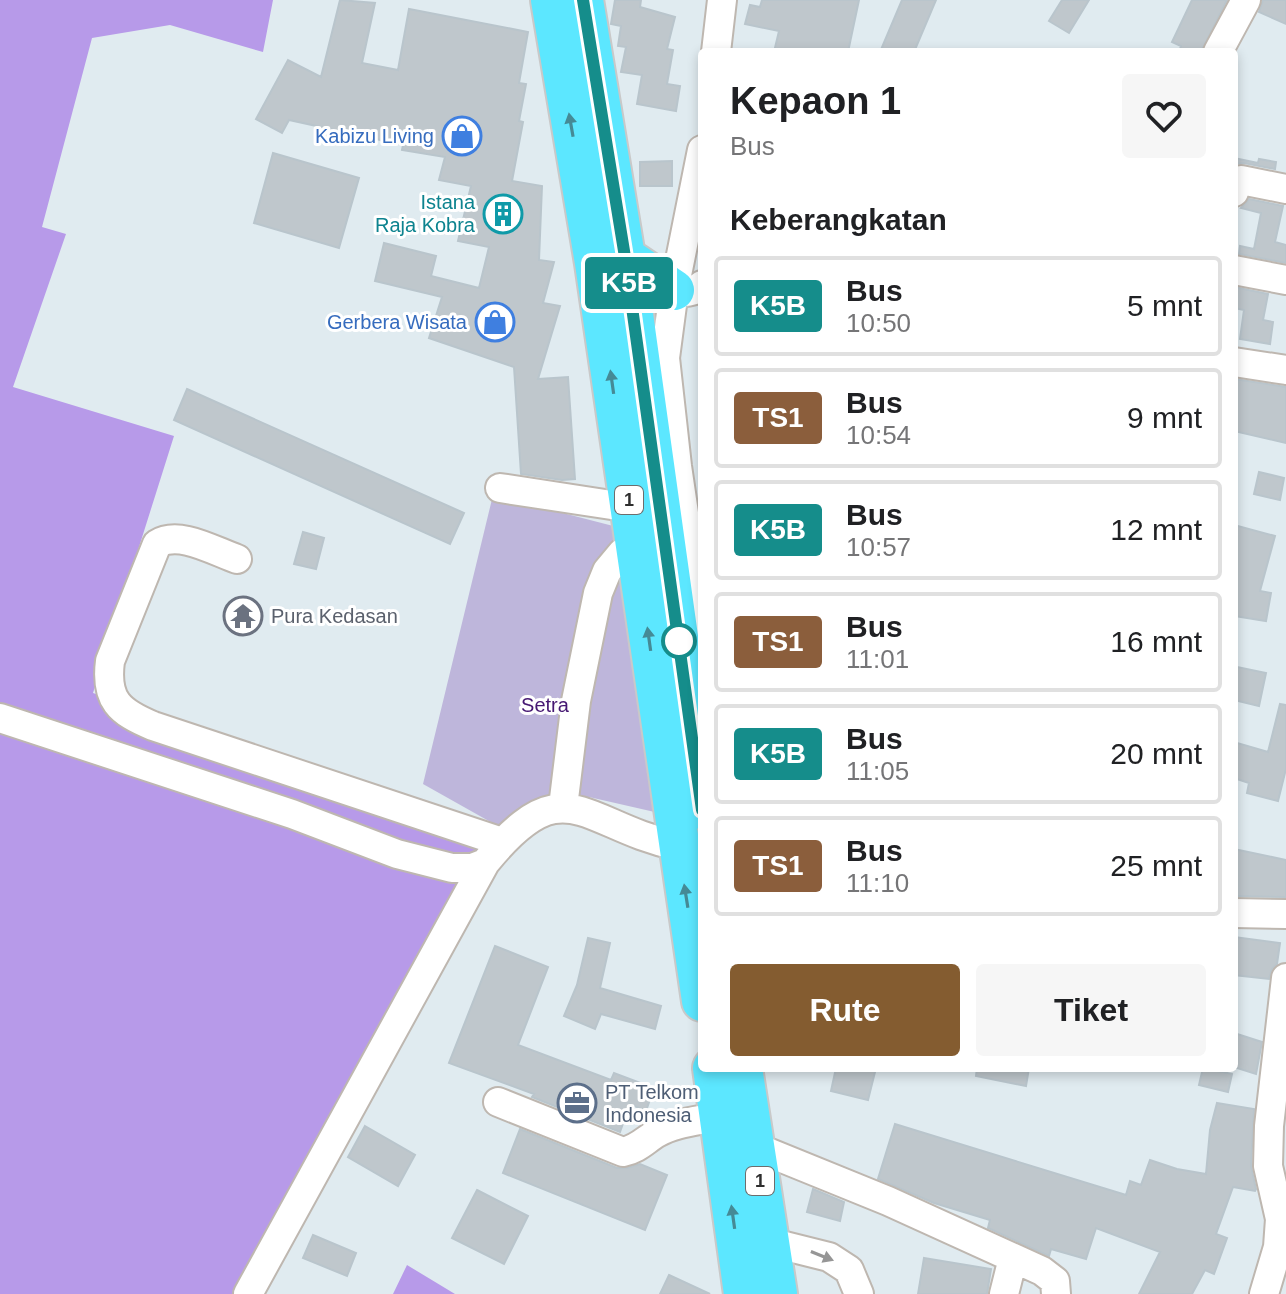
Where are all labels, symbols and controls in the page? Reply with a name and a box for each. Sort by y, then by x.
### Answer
button: heart [1122,74,1206,158]
text: Kepaon 1 [730,80,901,122]
one-way arrow [565,112,577,137]
shop icon: Kabizu Living [441,115,483,157]
place label: Kabizu Living [315,125,434,147]
text: Bus [730,131,775,161]
place label: Istana Raja Kobra [375,191,476,236]
building icon: Istana Raja Kobra [482,193,524,235]
text: Keberangkatan [730,203,947,236]
line badge: K5B [583,257,675,309]
text: K5B [601,267,657,298]
text: Bus [846,274,903,307]
text: 5 mnt [1127,289,1202,322]
text: K5B [750,290,806,321]
shop icon: Gerbera Wisata [474,301,516,343]
text: 10:50 [846,308,911,338]
place label: Gerbera Wisata [327,311,468,333]
one-way arrow [605,369,618,394]
text: Bus [846,386,903,419]
text: 9 mnt [1127,401,1202,434]
text: TS1 [752,402,804,433]
text: 10:54 [846,420,911,450]
road number: 1 [615,486,643,514]
text: Bus [846,498,903,531]
text: 12 mnt [1110,513,1202,546]
text: K5B [750,514,806,545]
text: 10:57 [846,532,911,562]
temple icon: Pura Kedasan [222,595,264,637]
place label: Pura Kedasan [271,605,398,627]
text: Bus [846,610,903,643]
unlabelled marker [662,624,696,658]
text: 16 mnt [1110,625,1202,658]
one-way arrow [642,626,655,651]
text: TS1 [752,626,804,657]
text: 11:01 [846,644,909,674]
park label: Setra [521,694,570,716]
text: Bus [846,722,903,755]
text: 20 mnt [1110,737,1202,770]
text: K5B [750,738,806,769]
text: 11:05 [846,756,909,786]
text: Bus [846,834,903,867]
text: 25 mnt [1110,849,1202,882]
text: TS1 [752,850,804,881]
text: 11:10 [846,868,909,898]
one-way arrow [679,884,691,909]
button: Rute [730,964,960,1056]
button: Tiket [976,964,1206,1056]
place label: PT Telkom Indonesia [605,1081,699,1126]
office icon: PT Telkom Indonesia [556,1082,598,1124]
road number: 1 [746,1167,774,1195]
one-way arrow [726,1204,739,1229]
one-way arrow [811,1250,835,1263]

